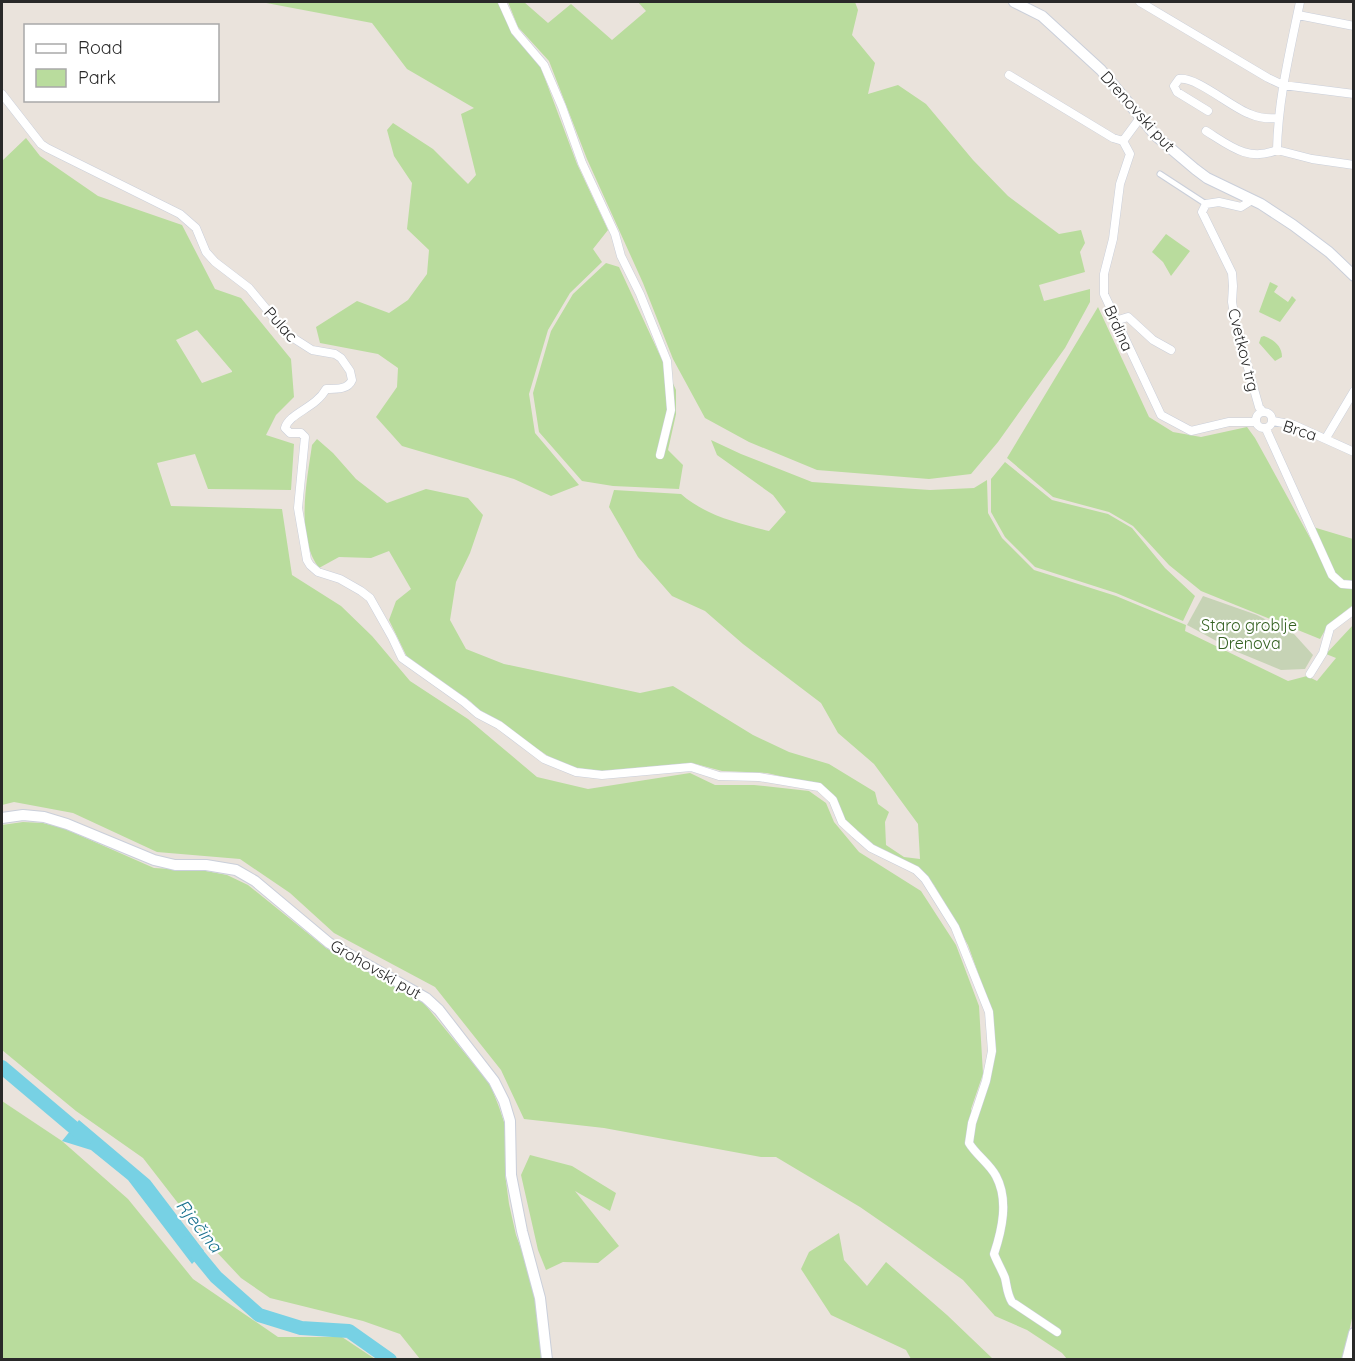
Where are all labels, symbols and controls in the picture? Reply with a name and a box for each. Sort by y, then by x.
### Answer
legend [24,24,219,102]
text: Road [78,36,123,59]
text: Park [78,66,116,89]
street label: Drenovski put [1097,67,1179,155]
street label: Pulac [260,302,302,346]
street label: Brdina [1100,302,1138,354]
street label: Cvetkov trg [1224,306,1264,394]
street label: Brca [1281,415,1319,445]
park label: Staro groblje Drenova [1201,615,1297,653]
street label: Grohovski put [327,935,425,1003]
water label: Rječina [171,1194,228,1258]

